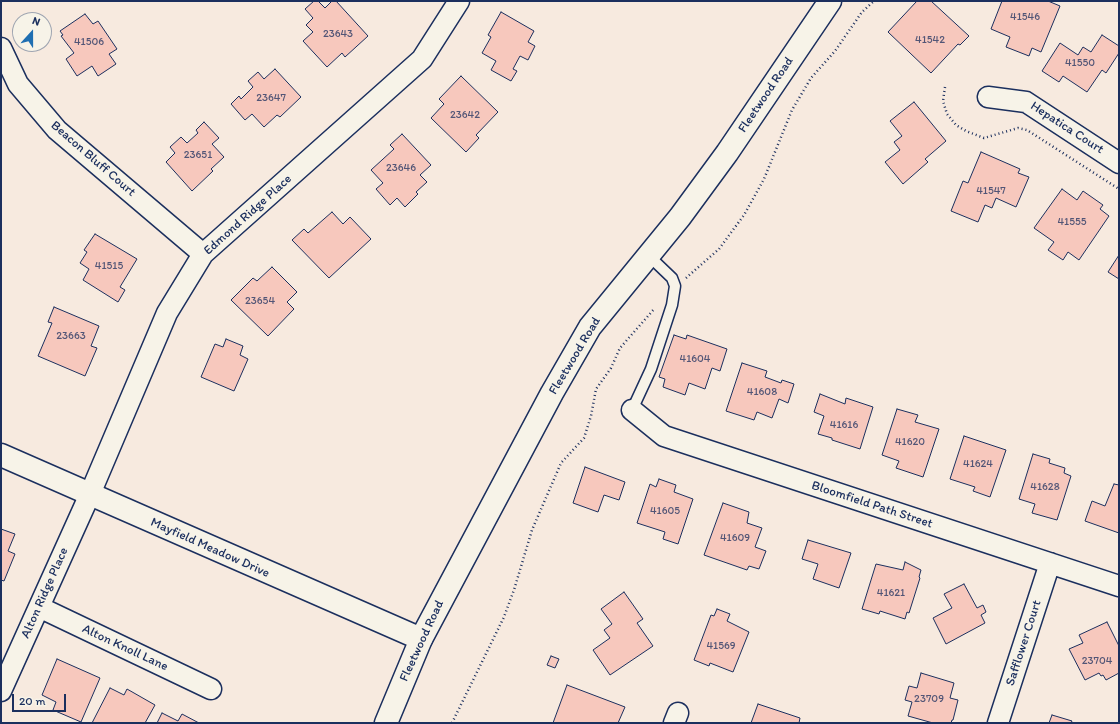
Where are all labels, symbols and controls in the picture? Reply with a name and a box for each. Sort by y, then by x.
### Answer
house number: 41546 [1010,10,1040,24]
north arrow [12,12,52,52]
text: N [30,14,42,29]
house number: 23643 [323,27,353,41]
house number: 41542 [915,33,945,47]
house number: 41506 [74,35,104,49]
street label: Fleetwood Road [735,54,797,136]
house number: 41550 [1065,56,1095,70]
house number: 23647 [256,91,286,105]
street label: Hepatica Court [1027,98,1107,158]
house number: 23642 [450,108,480,122]
street label: Beacon Bluff Court [47,118,139,200]
house number: 23651 [184,148,212,162]
house number: 23646 [386,161,416,175]
street label: Edmond Ridge Place [201,171,295,259]
house number: 41547 [976,184,1006,198]
house number: 41555 [1057,215,1087,229]
house number: 41515 [95,259,123,273]
house number: 23654 [245,294,275,308]
street label: Fleetwood Road [546,314,604,398]
house number: 23663 [56,329,86,343]
house number: 41604 [680,352,710,366]
house number: 41608 [747,385,777,399]
house number: 41616 [830,418,858,432]
house number: 41620 [895,435,925,449]
house number: 41624 [963,457,993,471]
street label: Bloomfield Path Street [809,478,935,532]
house number: 41628 [1030,480,1060,494]
house number: 41605 [650,504,680,518]
street label: Mayfield Meadow Drive [148,515,272,581]
house number: 41609 [720,531,750,545]
street label: Alton Ridge Place [18,545,72,641]
house number: 41621 [877,586,905,600]
street label: Fleetwood Road [396,598,448,684]
street label: Safflower Court [1003,598,1045,688]
street label: Alton Knoll Lane [80,621,170,675]
house number: 41569 [706,639,736,653]
house number: 23704 [1082,654,1112,668]
scale bar [14,686,68,712]
house number: 23709 [914,692,944,706]
text: 20 m [19,694,46,708]

